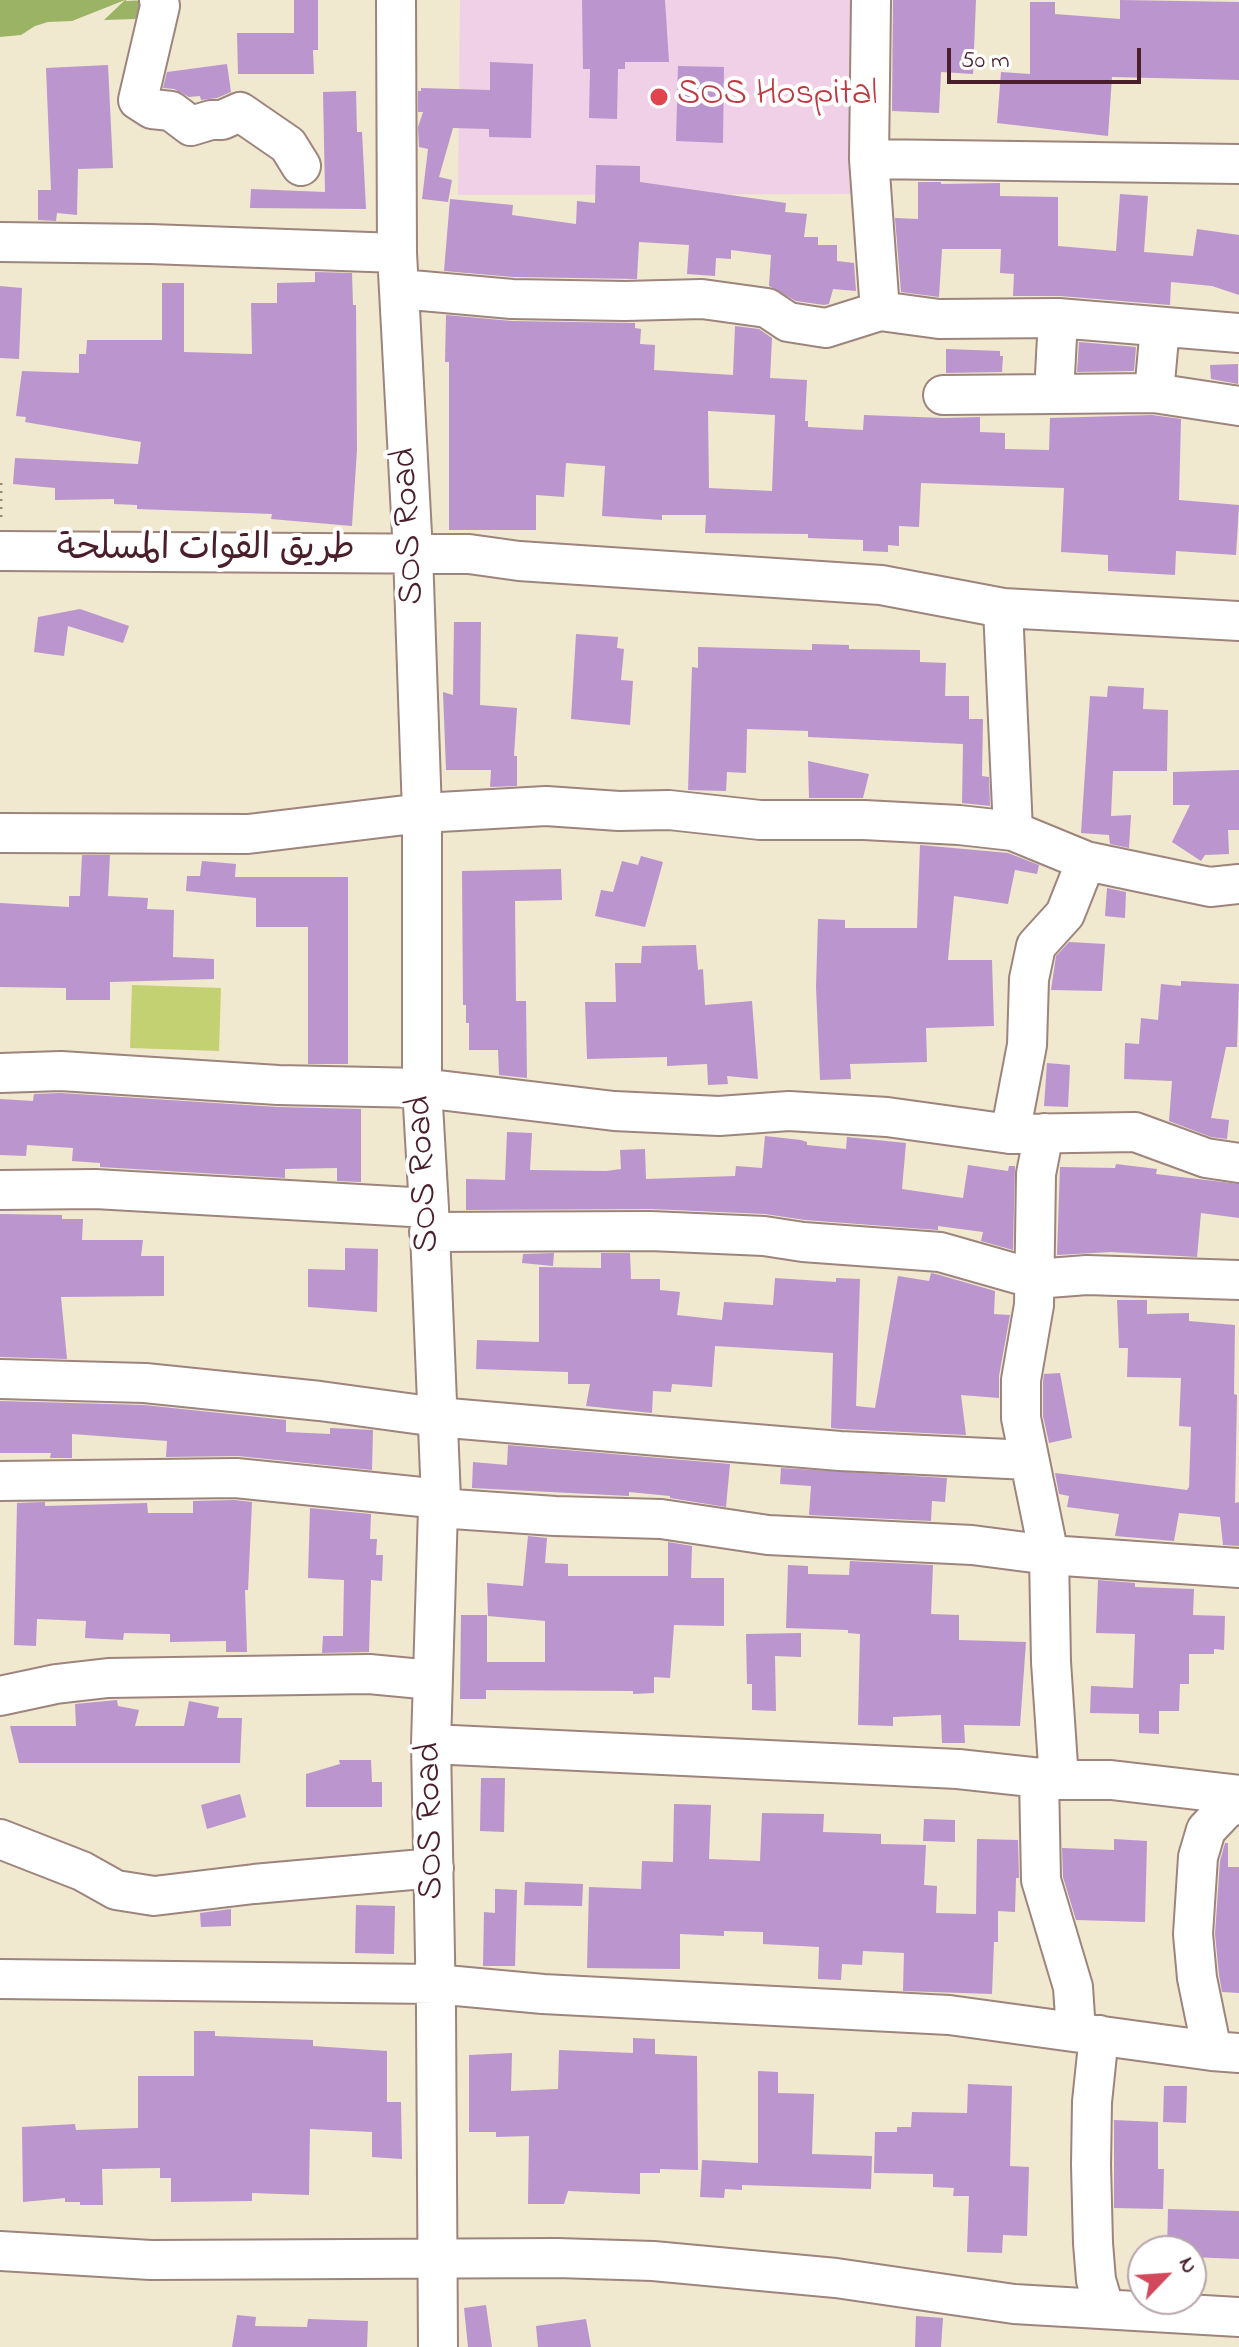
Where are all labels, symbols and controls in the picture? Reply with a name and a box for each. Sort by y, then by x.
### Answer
scale bar [951,32,1145,82]
text: 50 m [961,44,1010,79]
place label: SOS Hospital [677,75,877,119]
marker: SOS Hospital [648,86,670,108]
street label: SOS Road [385,446,437,606]
street label: طريق القوات المسلحة [57,530,355,574]
street label: SOS Road [400,1094,452,1254]
street label: SOS Road [410,1742,456,1900]
north arrow [1127,2235,1207,2315]
text: N [1169,2252,1205,2279]

